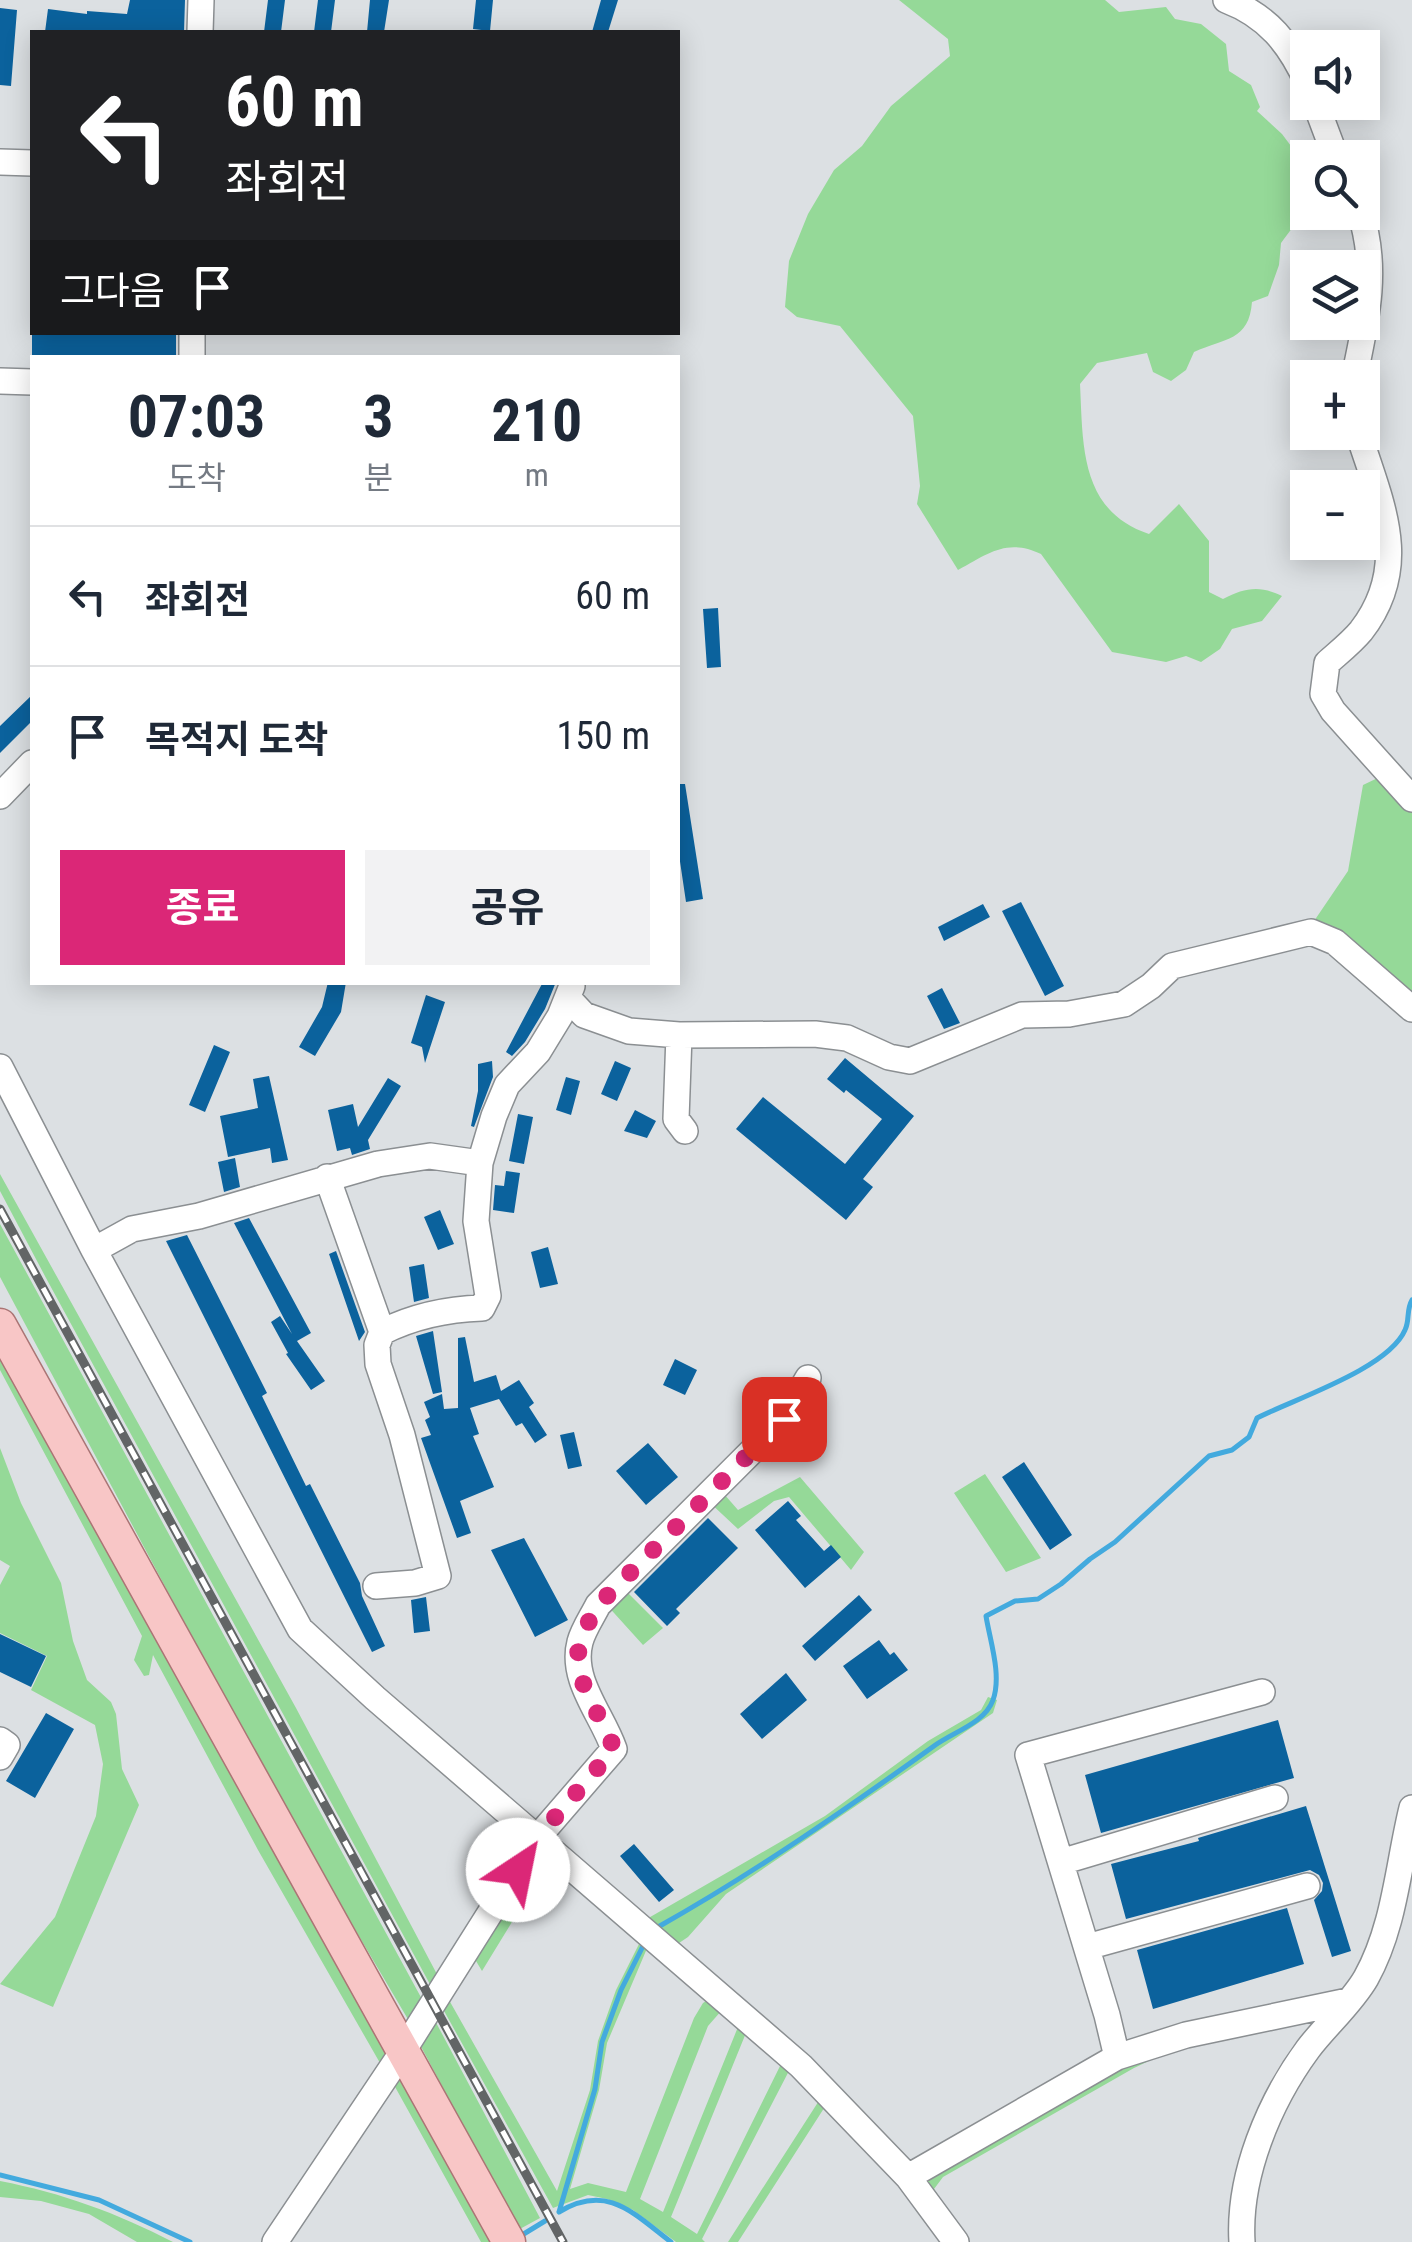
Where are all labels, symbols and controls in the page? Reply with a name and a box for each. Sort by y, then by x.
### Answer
map controls [1290,30,1380,560]
button: sound [1290,30,1380,120]
text: 60 m [225,61,364,143]
icon: left [60,70,190,200]
button: search [1290,140,1380,230]
text: 좌회전 [225,155,349,208]
button: layers [1290,250,1380,340]
icon: arrive [185,260,240,315]
text: 그다음 [60,269,165,313]
button: + [1290,360,1380,450]
text: 07:03 [128,381,265,452]
text: 3 [363,381,394,452]
text: 210 [491,385,582,456]
text: m [525,456,549,494]
text: 도착 [167,459,226,497]
text: 분 [364,459,393,497]
button: − [1290,470,1380,560]
icon: left [60,569,115,624]
text: 60 m [575,574,650,618]
text: 좌회전 [145,578,250,622]
icon: arrive [60,709,115,764]
text: 150 m [556,714,650,758]
text: 목적지 도착 [145,718,329,762]
button: 종료 [60,850,345,965]
button: 공유 [365,850,650,965]
pin [742,1377,827,1462]
icon: arrive [757,1392,812,1447]
position arrow [466,1818,570,1922]

